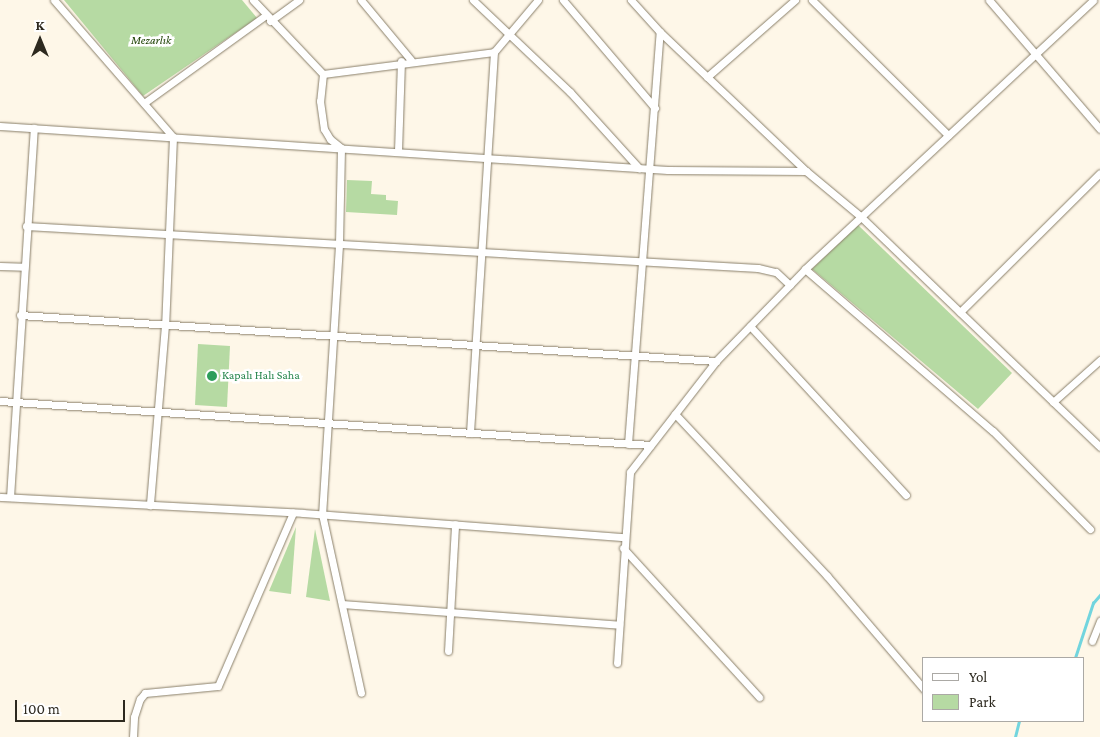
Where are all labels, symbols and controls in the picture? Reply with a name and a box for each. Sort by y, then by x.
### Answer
north arrow [15,15,65,65]
text: K [36,17,44,33]
park label: Mezarlık [131,34,171,48]
place label: Kapalı Halı Saha [222,369,300,383]
marker: Kapalı Halı Saha [206,370,218,382]
legend [922,657,1085,722]
text: Yol [969,669,987,685]
scale bar [18,690,128,722]
text: Park [969,694,996,710]
text: 100 m [23,701,60,717]

